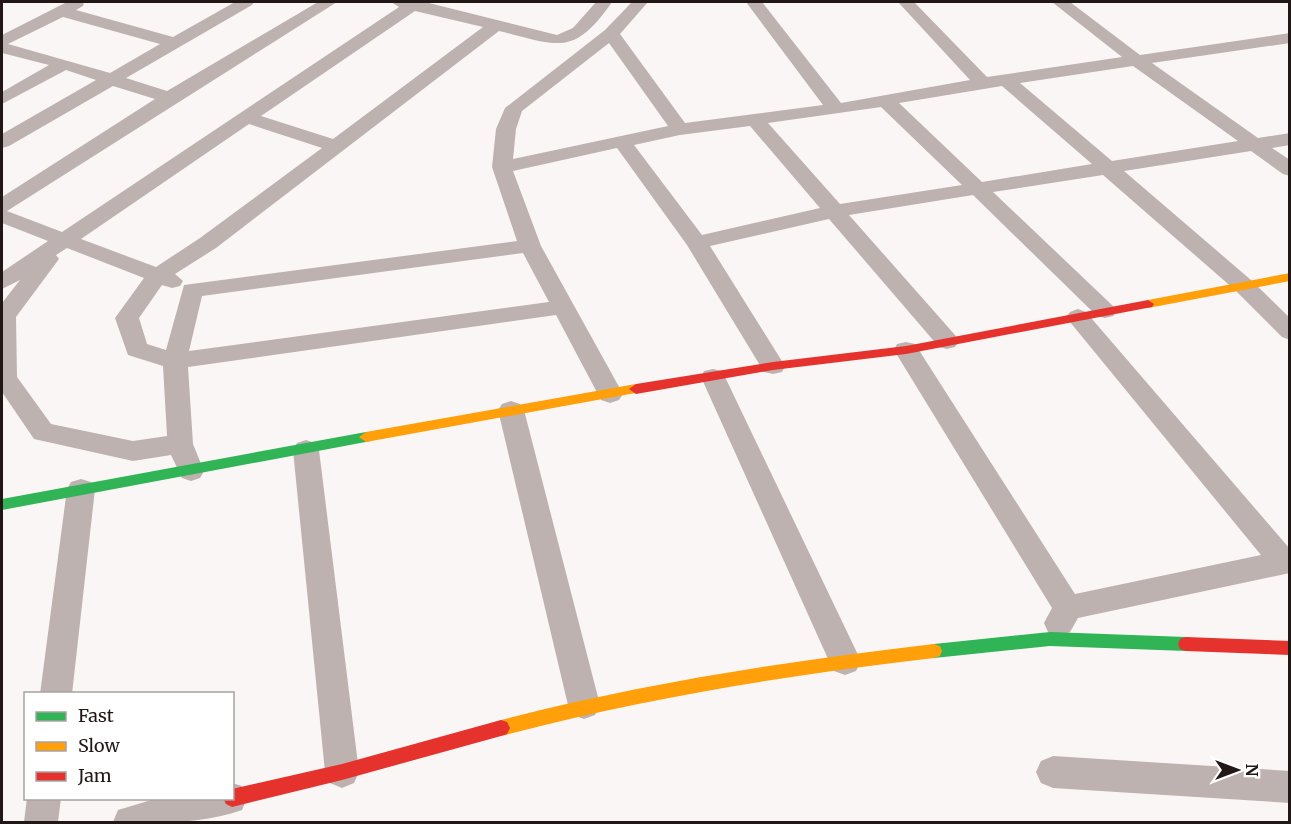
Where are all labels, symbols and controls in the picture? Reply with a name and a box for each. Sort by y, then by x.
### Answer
legend [24,692,234,800]
text: Fast [78,704,114,727]
text: Slow [78,734,121,757]
north arrow [1207,740,1267,800]
text: Jam [77,764,112,787]
text: N [1242,764,1262,777]

